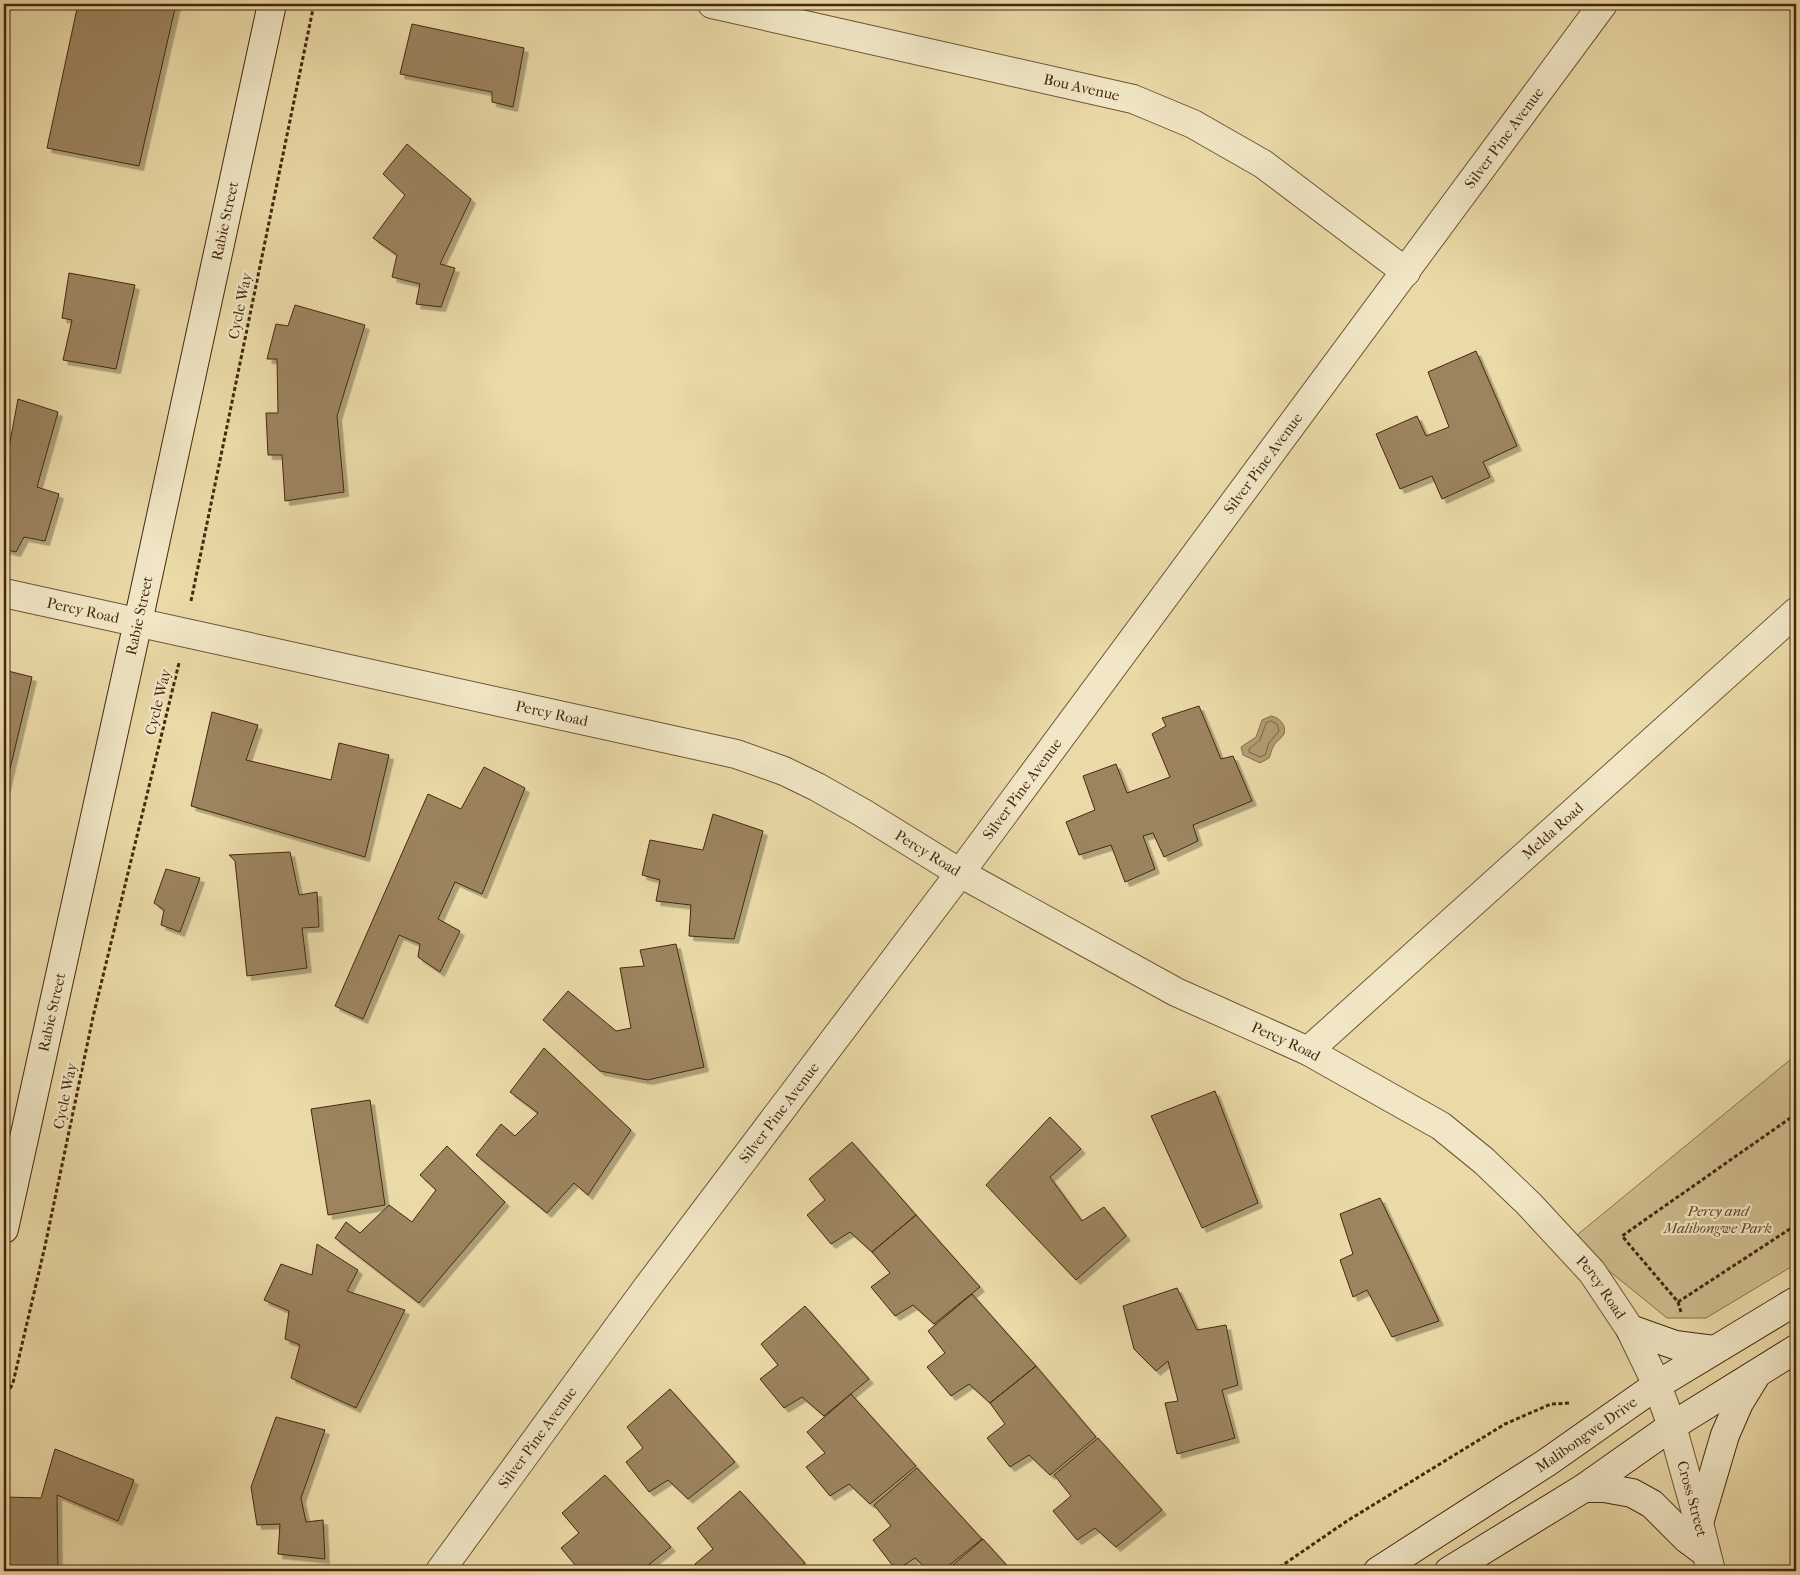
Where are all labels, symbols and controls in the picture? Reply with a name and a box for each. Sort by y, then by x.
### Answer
street label: Bou Avenue [1042,70,1122,105]
street label: Silver Pine Avenue [1461,83,1548,192]
street label: Rabie Street [208,179,242,262]
street label: Cycle Way [224,270,256,341]
street label: Silver Pine Avenue [1220,409,1307,518]
street label: Rabie Street [122,574,157,657]
street label: Percy Road [45,594,122,627]
street label: Cycle Way [141,666,175,737]
street label: Percy Road [514,697,591,730]
street label: Silver Pine Avenue [979,734,1066,843]
street label: Melda Road [1518,798,1588,863]
street label: Percy Road [892,826,964,880]
street label: Rabie Street [34,970,69,1053]
street label: Percy Road [1249,1018,1324,1065]
street label: Silver Pine Avenue [735,1058,823,1167]
street label: Cycle Way [49,1060,81,1131]
park label: Percy and Malibongwe Park [1663,1202,1772,1237]
street label: Percy Road [1572,1252,1630,1323]
street label: Silver Pine Avenue [494,1383,581,1492]
street label: Malibongwe Drive [1532,1393,1641,1476]
street label: Cross Street [1673,1459,1711,1539]

